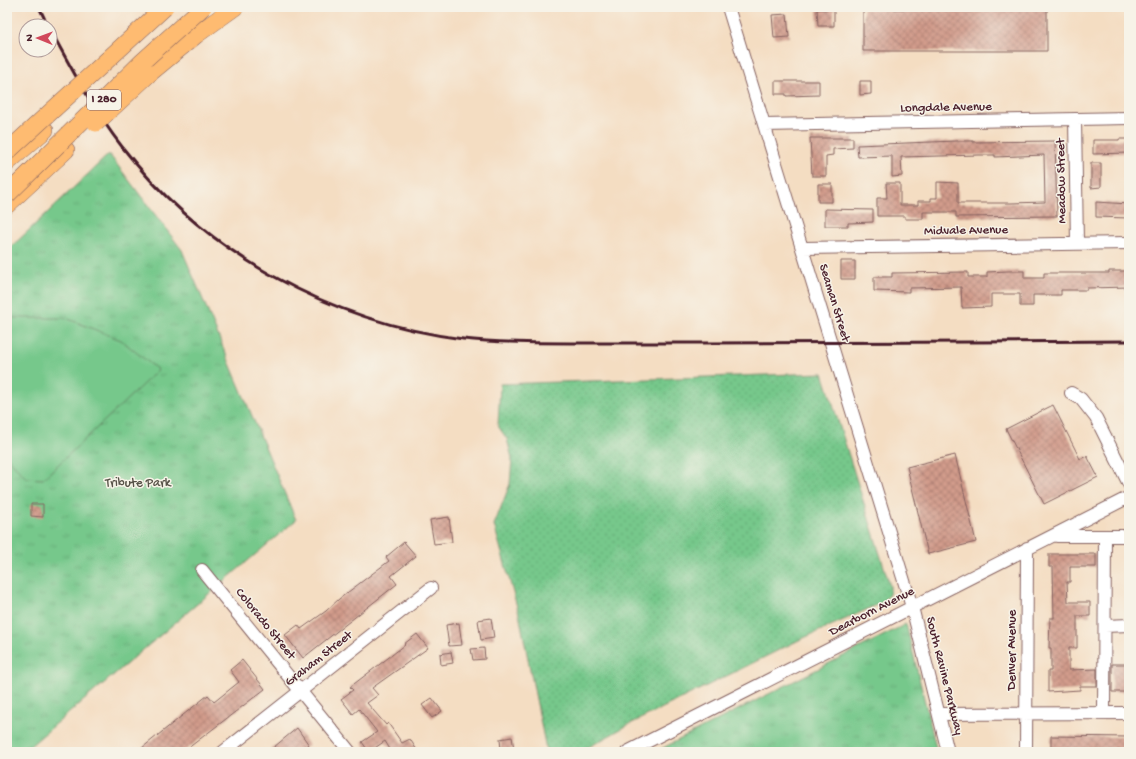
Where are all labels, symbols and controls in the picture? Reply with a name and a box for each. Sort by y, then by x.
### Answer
north arrow [18,18,58,58]
text: N [24,34,36,42]
road number: I 280 [87,90,121,110]
street label: Longdale Avenue [900,100,992,116]
street label: Meadow Street [1054,137,1070,224]
street label: Midvale Avenue [924,223,1008,239]
street label: Seaman Street [815,262,853,345]
park label: Tribute Park [104,476,172,491]
street label: Dearborn Avenue [826,584,917,640]
street label: Colorado Street [232,585,299,664]
street label: Denver Avenue [1005,609,1020,691]
street label: South Ravine Parkway [922,615,966,737]
street label: Graham Street [282,627,357,690]

